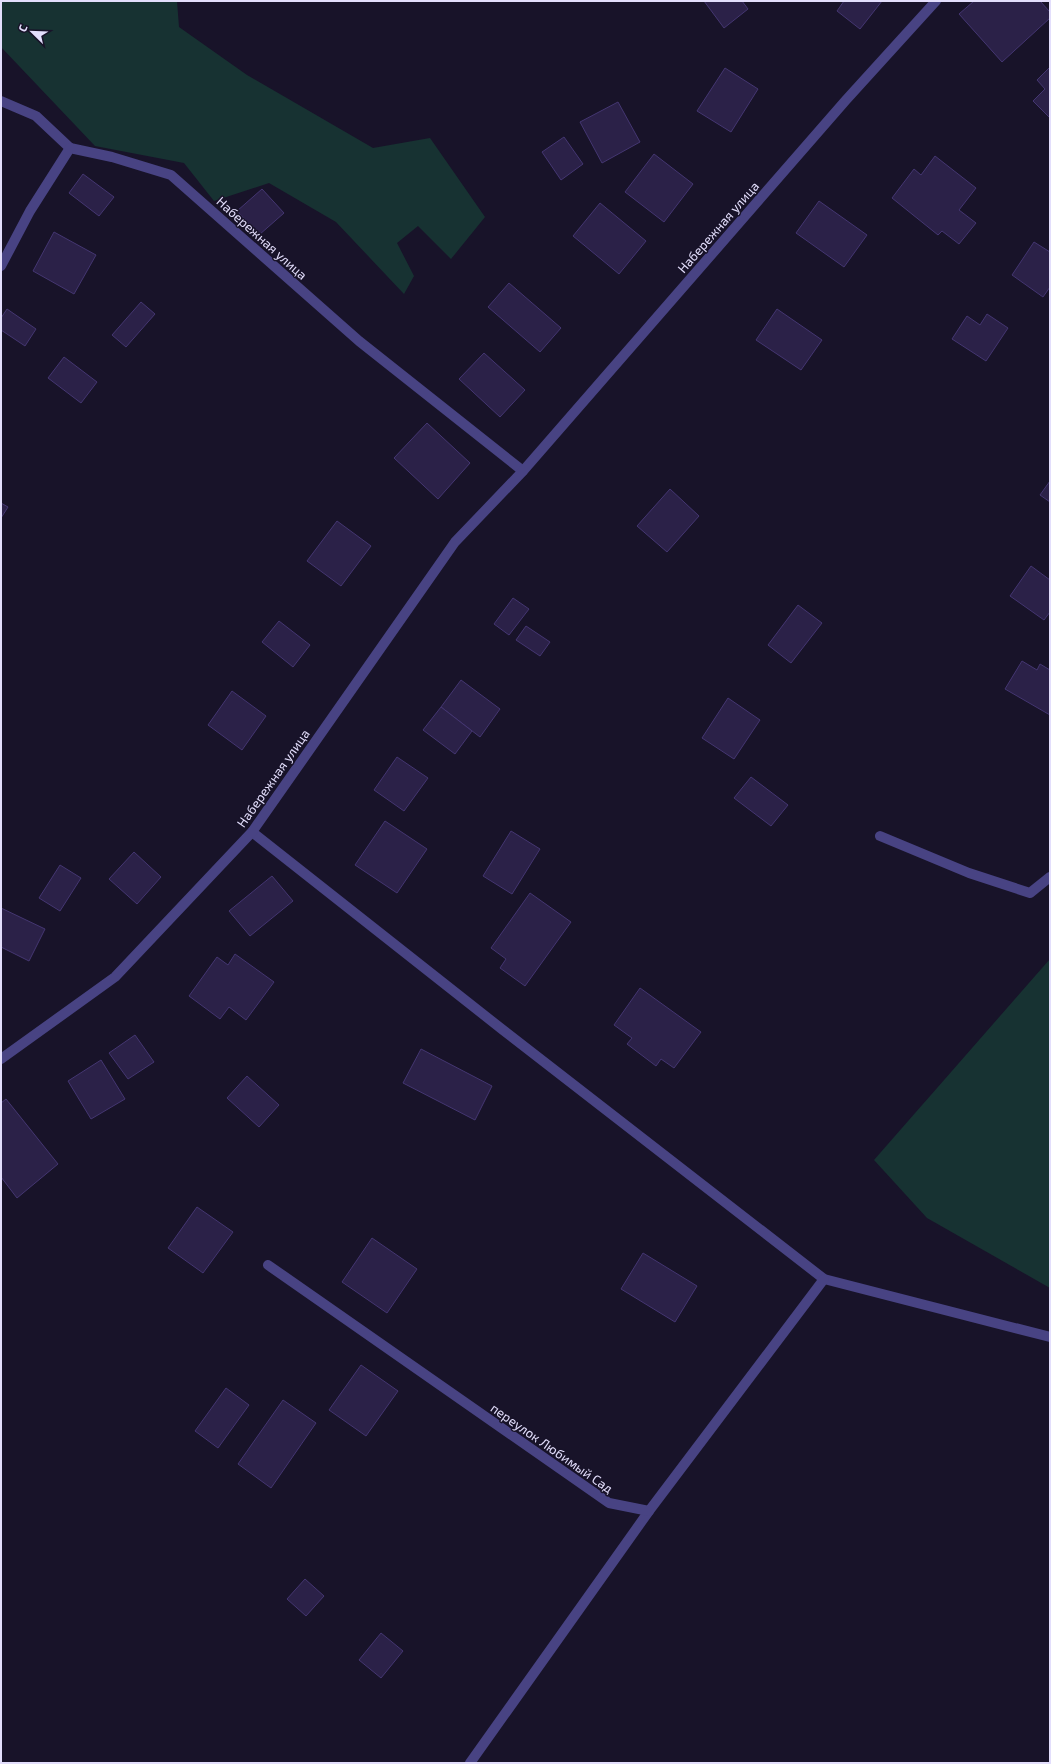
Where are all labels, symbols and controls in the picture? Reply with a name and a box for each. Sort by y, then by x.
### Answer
north arrow [12,12,52,52]
text: С [15,22,30,33]
street label: Набережная улица [674,178,762,276]
street label: Набережная улица [213,193,311,283]
street label: Набережная улица [233,726,313,830]
street label: переулок Любимый Сад [488,1400,617,1497]

